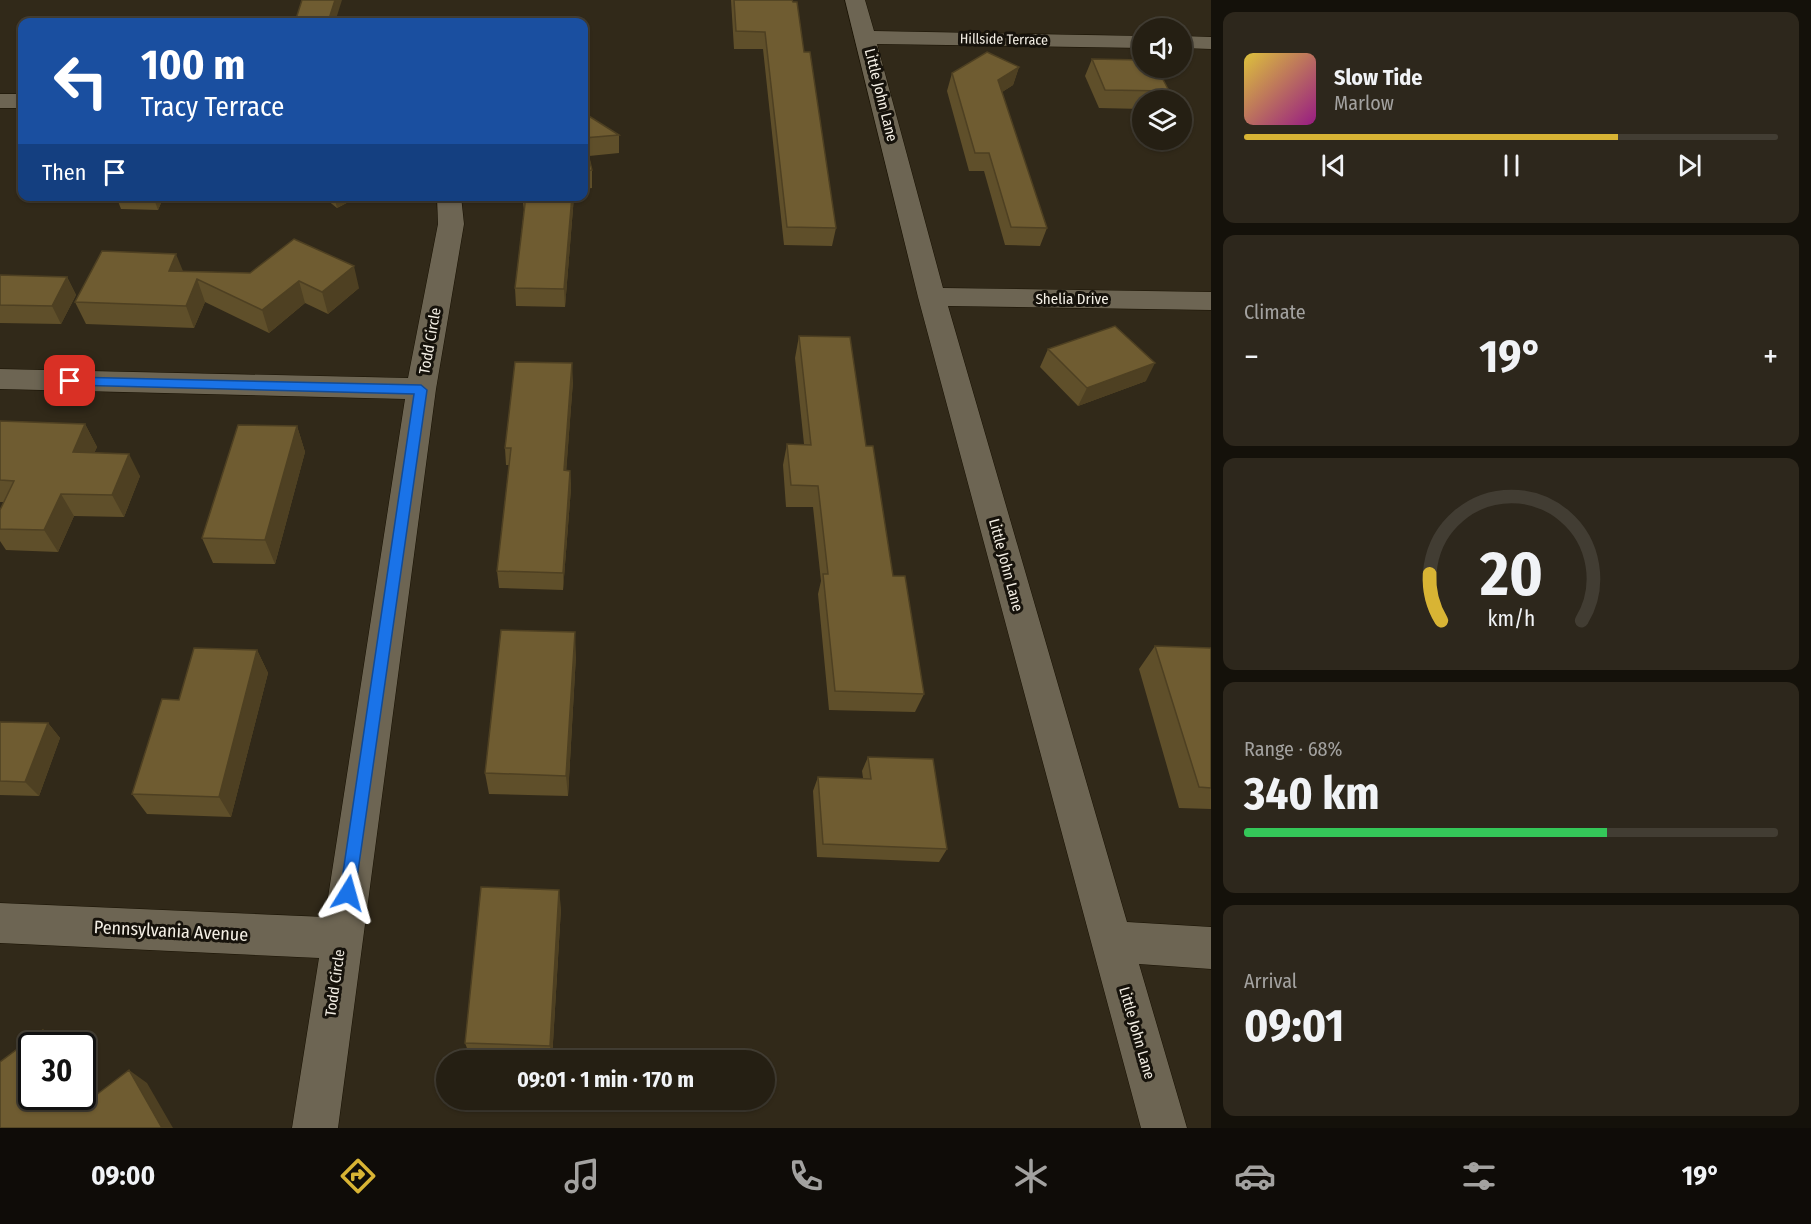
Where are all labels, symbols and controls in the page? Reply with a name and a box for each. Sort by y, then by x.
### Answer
map controls [1132,18,1192,150]
button: sound [1132,18,1192,78]
street label: Hillside Terrace [960,30,1048,49]
text: 100 m [141,40,245,90]
icon: left [42,42,120,120]
street label: Little John Lane [861,47,901,143]
text: Slow Tide [1334,64,1422,91]
button: layers [1132,90,1192,150]
text: Tracy Terrace [141,91,284,123]
text: Marlow [1334,91,1394,115]
icon: previous [1317,149,1350,182]
icon: pause [1495,149,1528,182]
icon: next [1673,149,1706,182]
icon: arrive [98,156,131,189]
text: Then [42,159,86,186]
street label: Shelia Drive [1035,290,1109,308]
text: Climate [1244,300,1306,324]
street label: Todd Circle [415,306,445,376]
text: 19° [1479,330,1543,384]
text: − [1244,337,1259,377]
text: + [1763,337,1778,377]
pin [44,355,95,406]
icon: arrive [53,364,86,397]
street label: Little John Lane [985,517,1027,613]
text: 20 [1479,537,1542,612]
text: km/h [1487,606,1535,632]
text: Range · 68% [1244,737,1343,761]
text: 340 km [1244,767,1380,821]
position arrow [316,861,380,925]
street label: Pennsylvania Avenue [93,916,249,946]
street label: Todd Circle [321,948,349,1018]
text: Arrival [1244,969,1297,993]
street label: Little John Lane [1115,985,1159,1081]
text: 09:01 [1244,999,1344,1053]
speed limit sign: 30 [18,1032,96,1110]
text: 09:01 · 1 min · 170 m [517,1066,694,1093]
icon: directions [337,1155,379,1197]
icon: music [561,1155,603,1197]
icon: phone [785,1155,827,1197]
icon: climate [1010,1155,1052,1197]
icon: car [1234,1155,1276,1197]
icon: filters [1458,1155,1500,1197]
text: 09:00 [91,1160,155,1192]
text: 19° [1682,1160,1720,1192]

